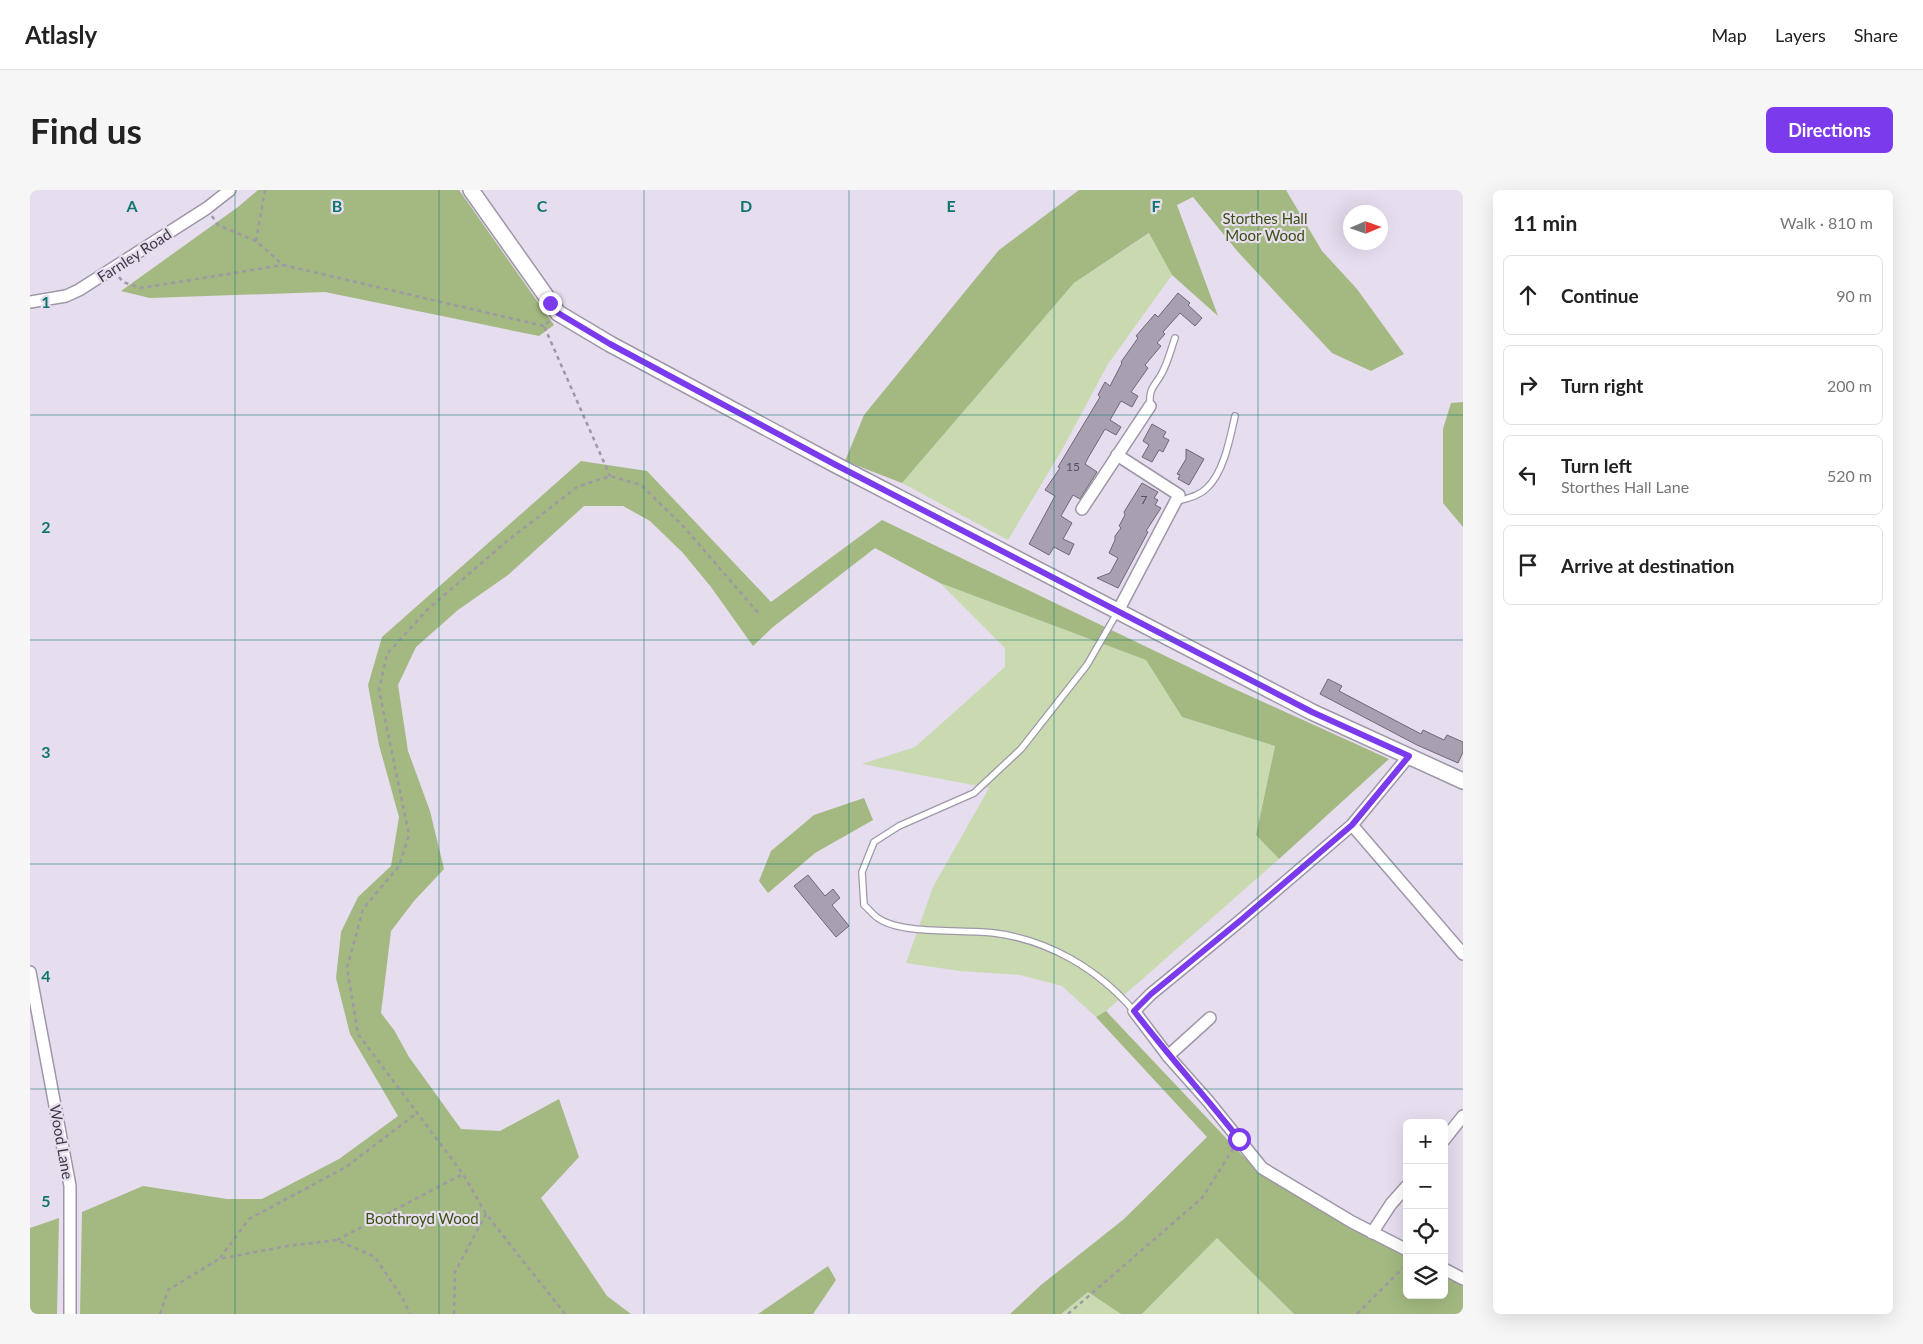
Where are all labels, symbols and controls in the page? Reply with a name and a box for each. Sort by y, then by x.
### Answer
text: Atlasly [25,20,97,49]
text: Map [1711,24,1747,46]
text: Layers [1775,24,1826,46]
text: Share [1854,24,1898,46]
button: Directions [1766,107,1893,153]
text: Find us [30,109,142,151]
text: A [125,196,138,215]
text: B [332,196,342,215]
text: C [537,196,548,215]
text: D [740,196,752,215]
text: E [946,196,956,215]
text: F [1151,196,1161,215]
north arrow [1343,205,1388,250]
park label: Storthes Hall Moor Wood [1223,209,1307,244]
text: 11 min [1513,210,1577,235]
text: Walk · 810 m [1780,213,1873,232]
street label: Farnley Road [94,224,174,286]
icon: ahead [1514,281,1542,309]
text: Continue [1561,284,1639,307]
text: 90 m [1836,286,1872,305]
text: 1 [41,292,51,311]
route end [539,292,562,315]
icon: right [1514,371,1542,399]
text: Turn right [1561,374,1643,397]
text: 200 m [1827,376,1872,395]
text: Turn left [1561,454,1632,477]
house number: 15 [1066,459,1080,474]
icon: left [1514,461,1542,489]
text: 520 m [1827,466,1872,485]
text: Storthes Hall Lane [1561,477,1689,496]
house number: 7 [1141,492,1148,507]
text: 2 [41,517,51,536]
icon: arrive [1514,551,1542,579]
text: Arrive at destination [1561,554,1734,577]
text: 3 [41,742,51,761]
text: 4 [41,966,51,985]
street label: Wood Lane [47,1103,77,1181]
map controls [1403,1119,1448,1299]
button: + [1403,1119,1448,1164]
route start [1228,1128,1251,1151]
button: − [1403,1164,1448,1209]
text: 5 [41,1191,51,1210]
park label: Boothroyd Wood [365,1209,479,1227]
button: locate [1403,1209,1448,1254]
button: layers [1403,1254,1448,1299]

